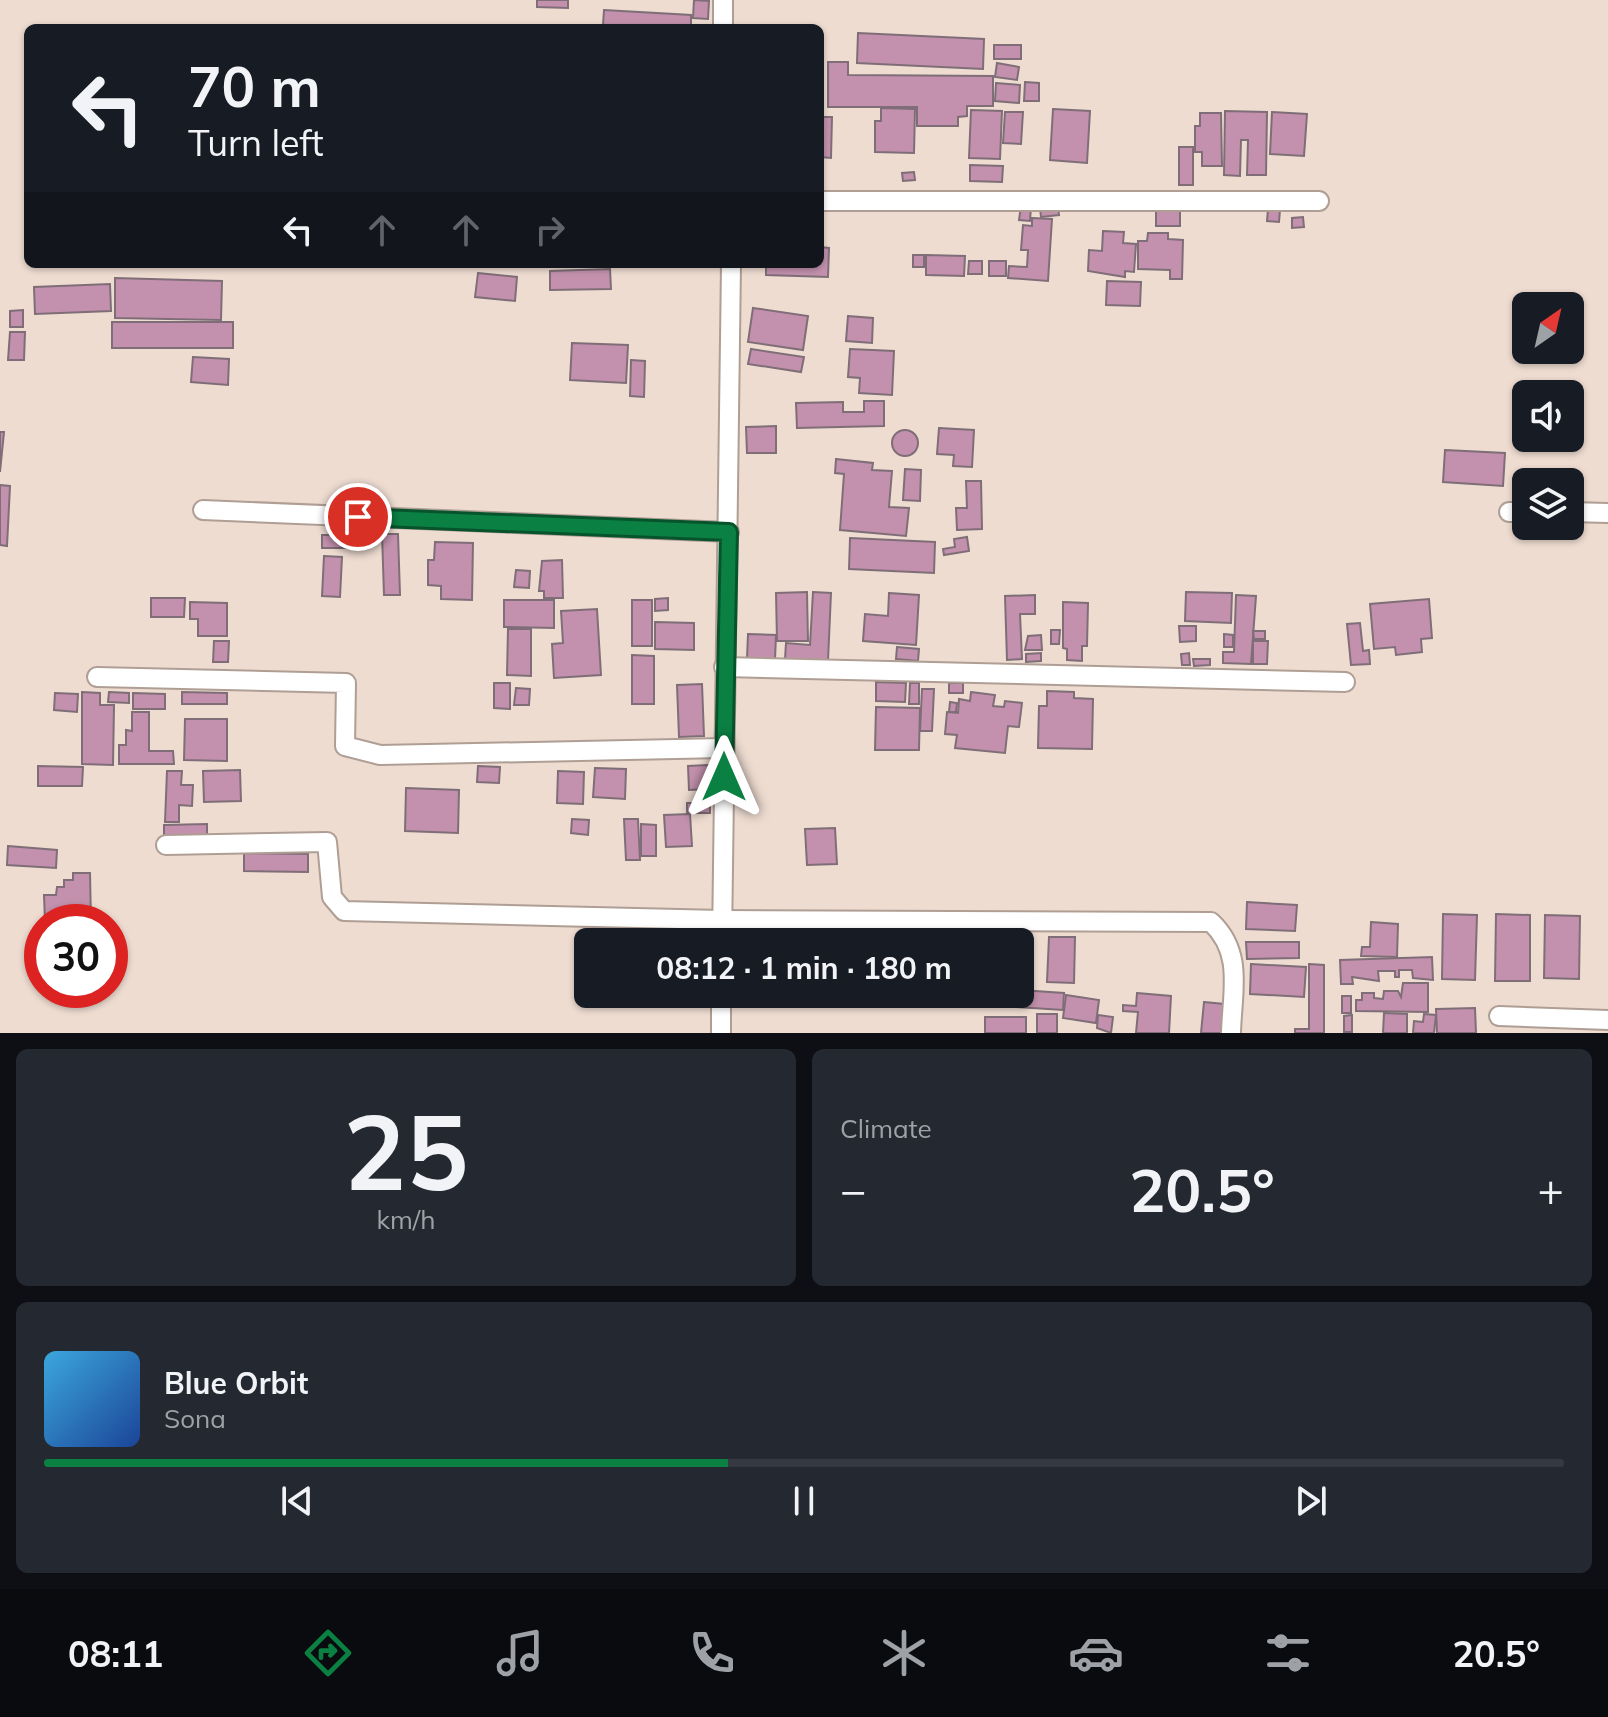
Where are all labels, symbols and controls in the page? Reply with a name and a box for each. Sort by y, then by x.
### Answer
text: 70 m [188,51,321,121]
icon: left [56,56,160,160]
text: Turn left [188,120,324,165]
icon: left [276,208,320,252]
icon: ahead [360,208,404,252]
icon: ahead [444,208,488,252]
icon: right [528,208,572,252]
north arrow [1512,292,1584,364]
map controls [1512,292,1584,540]
button: sound [1512,380,1584,452]
button: layers [1512,468,1584,540]
pin [324,483,392,551]
icon: arrive [336,495,380,539]
position arrow [682,735,766,819]
speed limit sign: 30 [24,904,128,1008]
text: 08:12 · 1 min · 180 m [656,949,952,987]
text: 25 [344,1085,468,1216]
text: Climate [840,1112,932,1145]
text: 20.5° [1129,1152,1275,1227]
text: − [840,1162,866,1217]
text: + [1538,1162,1564,1217]
text: km/h [377,1203,435,1236]
text: Blue Orbit [164,1364,308,1402]
text: Sona [164,1402,226,1435]
icon: previous [275,1479,319,1523]
icon: pause [782,1479,826,1523]
icon: next [1289,1479,1333,1523]
icon: directions [300,1625,356,1681]
icon: music [492,1625,548,1681]
icon: phone [684,1625,740,1681]
icon: climate [876,1625,932,1681]
icon: car [1068,1625,1124,1681]
icon: filters [1260,1625,1316,1681]
text: 08:11 [68,1631,163,1676]
text: 20.5° [1453,1631,1540,1676]

